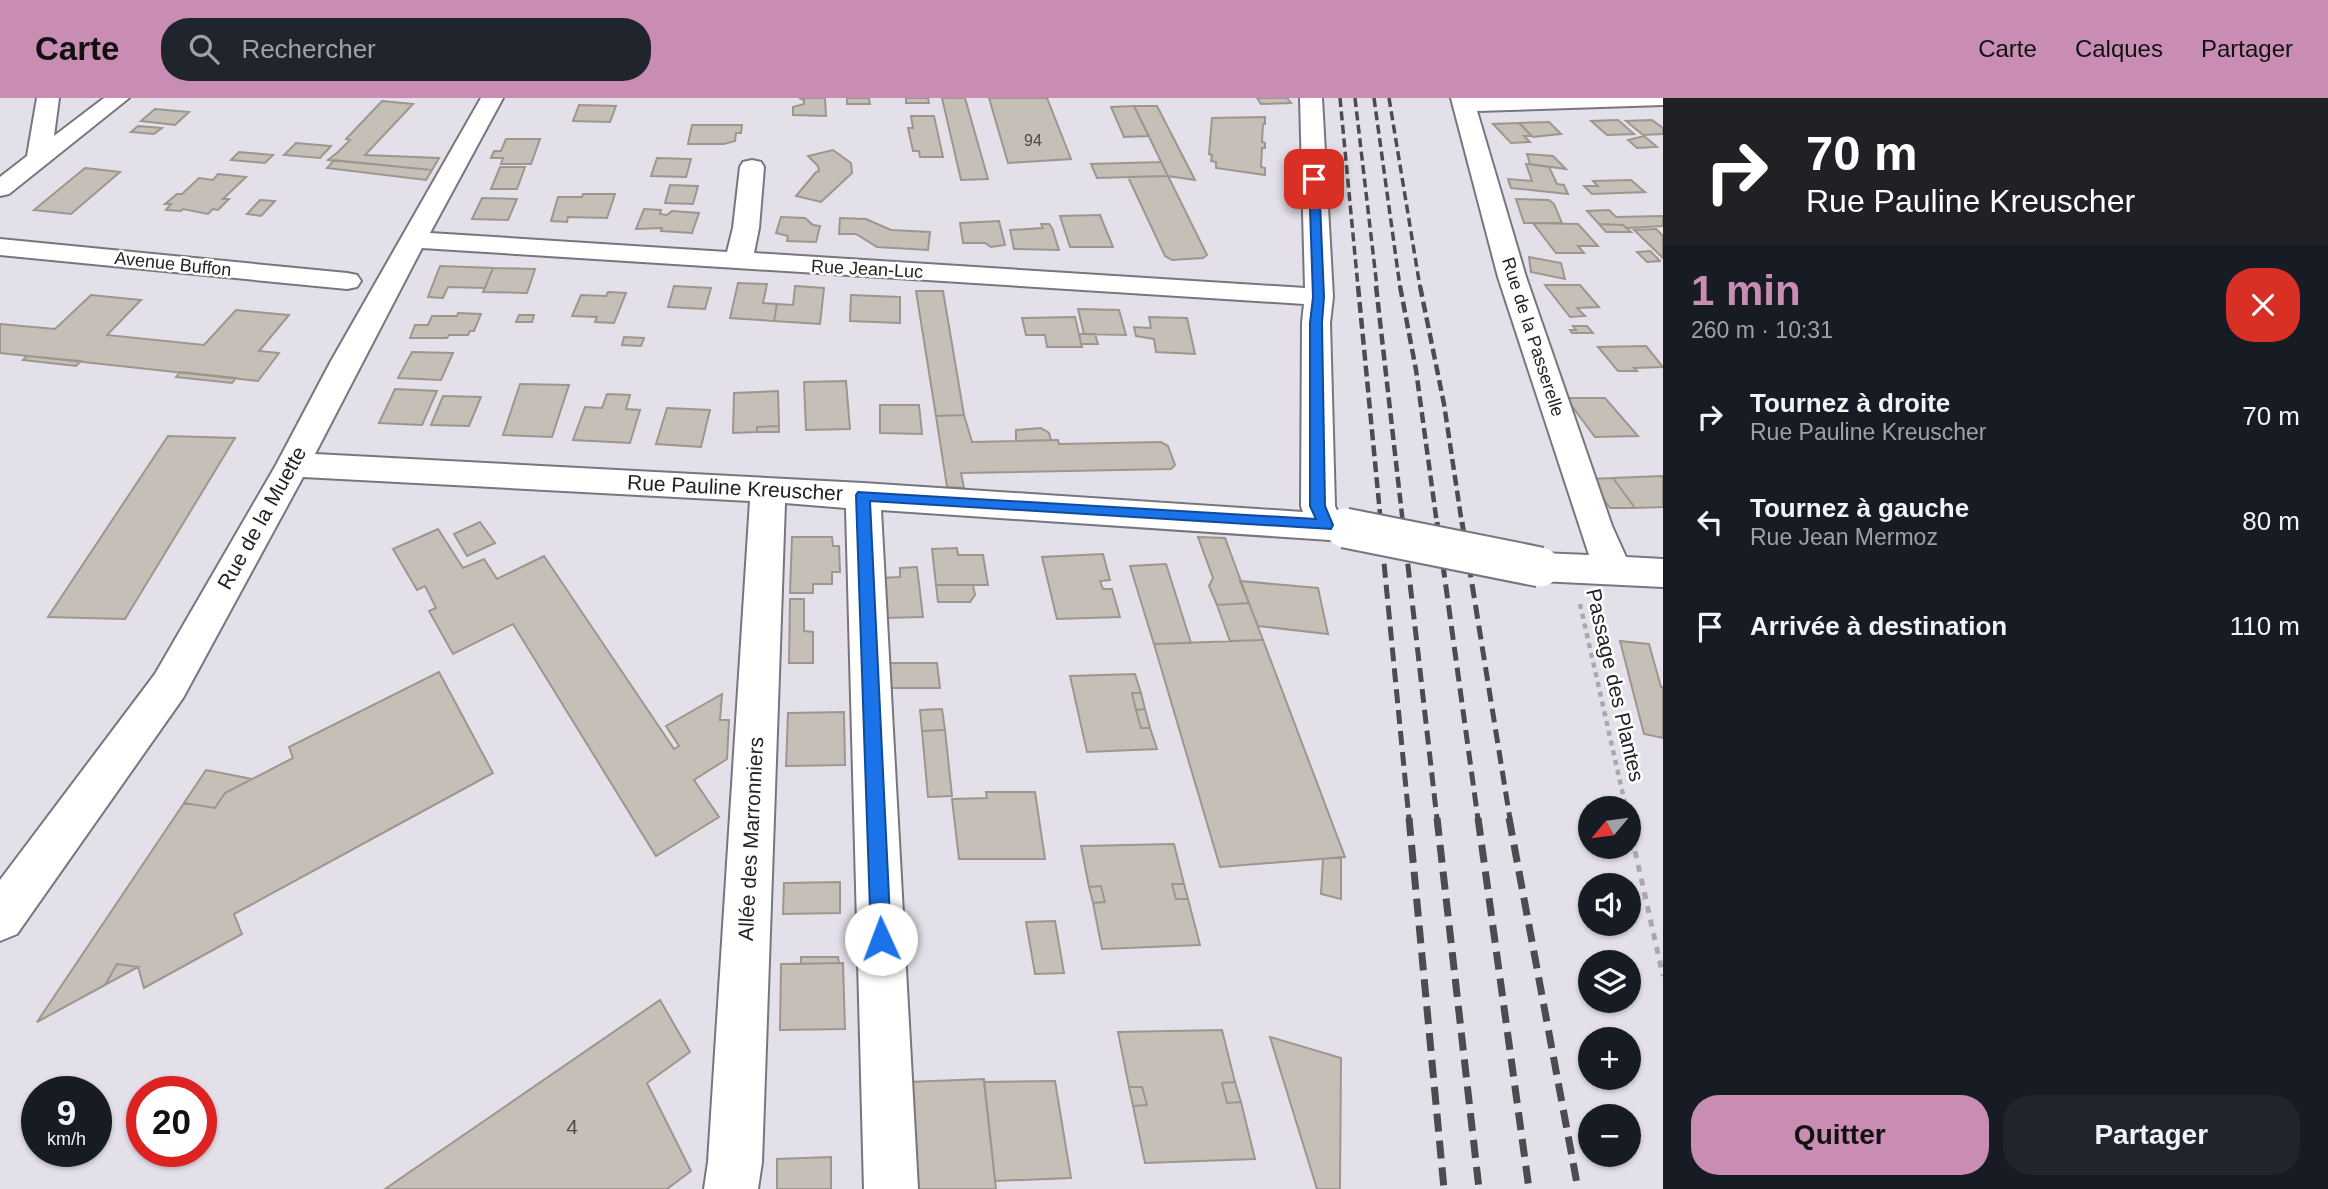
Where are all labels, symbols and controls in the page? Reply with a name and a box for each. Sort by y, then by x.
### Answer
search box [161,18,651,81]
text: Carte [35,30,119,67]
icon: search [185,30,223,68]
text: Rechercher [241,34,376,64]
text: Carte [1978,35,2037,62]
text: Calques [2075,35,2163,62]
text: Partager [2201,35,2293,62]
icon: right [1691,126,1782,217]
text: 70 m [1806,126,1918,180]
house number: 94 [1024,132,1042,149]
pin [1284,149,1344,209]
icon: arrive [1295,160,1333,198]
text: Rue Pauline Kreuscher [1806,183,2135,219]
street label: Avenue Buffon [114,248,232,280]
street label: Rue de la Passerelle [1498,255,1568,419]
street label: Rue Jean-Luc [811,256,923,282]
text: 1 min [1691,267,1801,314]
button: close [2226,268,2300,342]
text: 260 m · 10:31 [1691,317,1833,343]
text: Tournez à droite [1750,388,1950,418]
icon: right [1691,398,1729,436]
text: 70 m [2242,401,2300,431]
text: Rue Pauline Kreuscher [1750,419,1987,445]
street label: Rue de la Muette [213,442,310,593]
street label: Rue Pauline Kreuscher [627,470,843,505]
text: Tournez à gauche [1750,493,1969,523]
icon: left [1691,503,1729,541]
text: 80 m [2242,506,2300,536]
text: Rue Jean Mermoz [1750,524,1938,550]
street label: Passage des Plantes [1582,586,1649,784]
icon: arrive [1691,608,1729,646]
text: Arrivée à destination [1750,611,2007,641]
text: 110 m [2230,611,2300,641]
street label: Allée des Marronniers [734,736,767,942]
north arrow [1578,796,1642,859]
map controls [1578,796,1641,1167]
button: sound [1578,873,1641,936]
position arrow [844,902,918,976]
button: layers [1578,950,1641,1013]
button: + [1578,1027,1641,1090]
speed limit sign: 20 [126,1076,217,1167]
text: 9 [57,1093,76,1132]
button: Quitter [1691,1095,1989,1175]
button: Partager [2003,1095,2300,1175]
button: − [1578,1104,1641,1167]
house number: 4 [566,1115,578,1138]
text: km/h [47,1129,86,1149]

